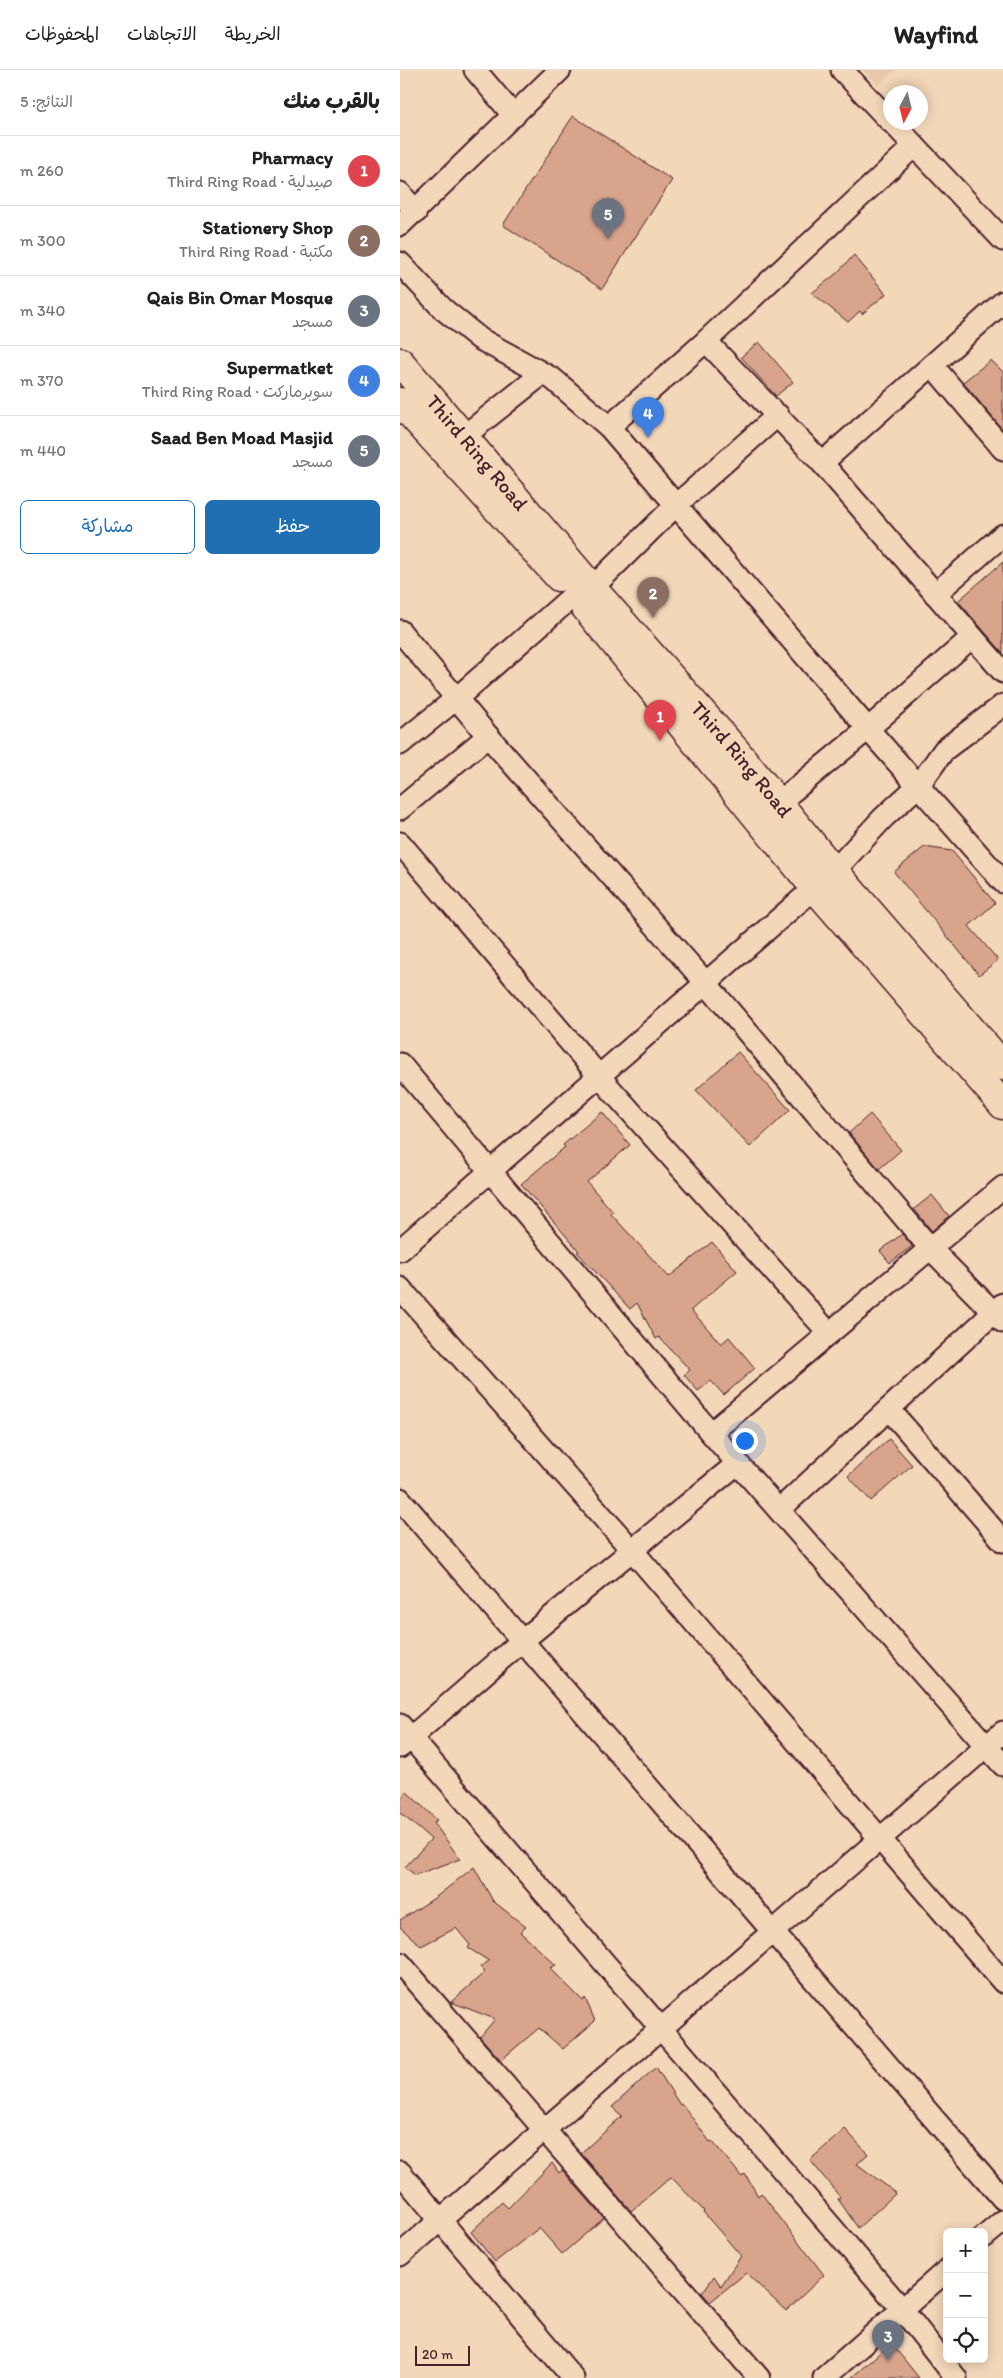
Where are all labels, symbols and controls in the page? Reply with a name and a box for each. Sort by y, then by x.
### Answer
text: Wayfind [894,20,978,49]
text: المحفوظات [25,23,99,45]
text: الاتجاهات [127,23,197,45]
text: الخريطة [225,23,281,45]
north arrow [883,85,928,130]
text: بالقرب منك [283,88,380,113]
text: النتائج: 5 [20,92,73,111]
text: Pharmacy [252,146,333,169]
text: 260 m [20,161,64,180]
text: 1 [360,161,368,180]
text: صيدلية · Third Ring Road [167,172,333,191]
pin: 5 [592,198,624,239]
text: Stationery Shop [203,216,333,239]
text: 300 m [20,231,66,250]
text: 2 [360,231,368,250]
text: مكتبة · Third Ring Road [179,242,333,261]
text: Qais Bin Omar Mosque [147,286,333,309]
text: 340 m [20,301,65,320]
text: 3 [360,301,368,320]
text: مسجد [292,312,333,331]
text: Supermatket [227,356,333,379]
text: 370 m [20,371,64,390]
text: 4 [359,371,369,390]
text: سوبرماركت · Third Ring Road [142,382,333,401]
street label: Third Ring Road [421,389,534,516]
pin: 4 [632,397,664,438]
text: Saad Ben Moad Masjid [151,426,333,449]
text: 440 m [20,441,66,460]
text: 5 [360,441,368,460]
text: مسجد [292,452,333,471]
button: مشاركة [20,500,195,554]
button: حفظ [205,500,380,554]
pin: 2 [637,577,669,618]
street label: Third Ring Road [686,696,798,823]
pin: 1 [644,700,676,741]
your location [732,1428,758,1454]
map controls [943,2228,988,2363]
button: + [943,2228,988,2273]
button: − [943,2273,988,2318]
button: locate [943,2318,988,2363]
pin: 3 [872,2320,904,2361]
scale bar [415,2343,470,2366]
text: 20 m [422,2346,453,2363]

